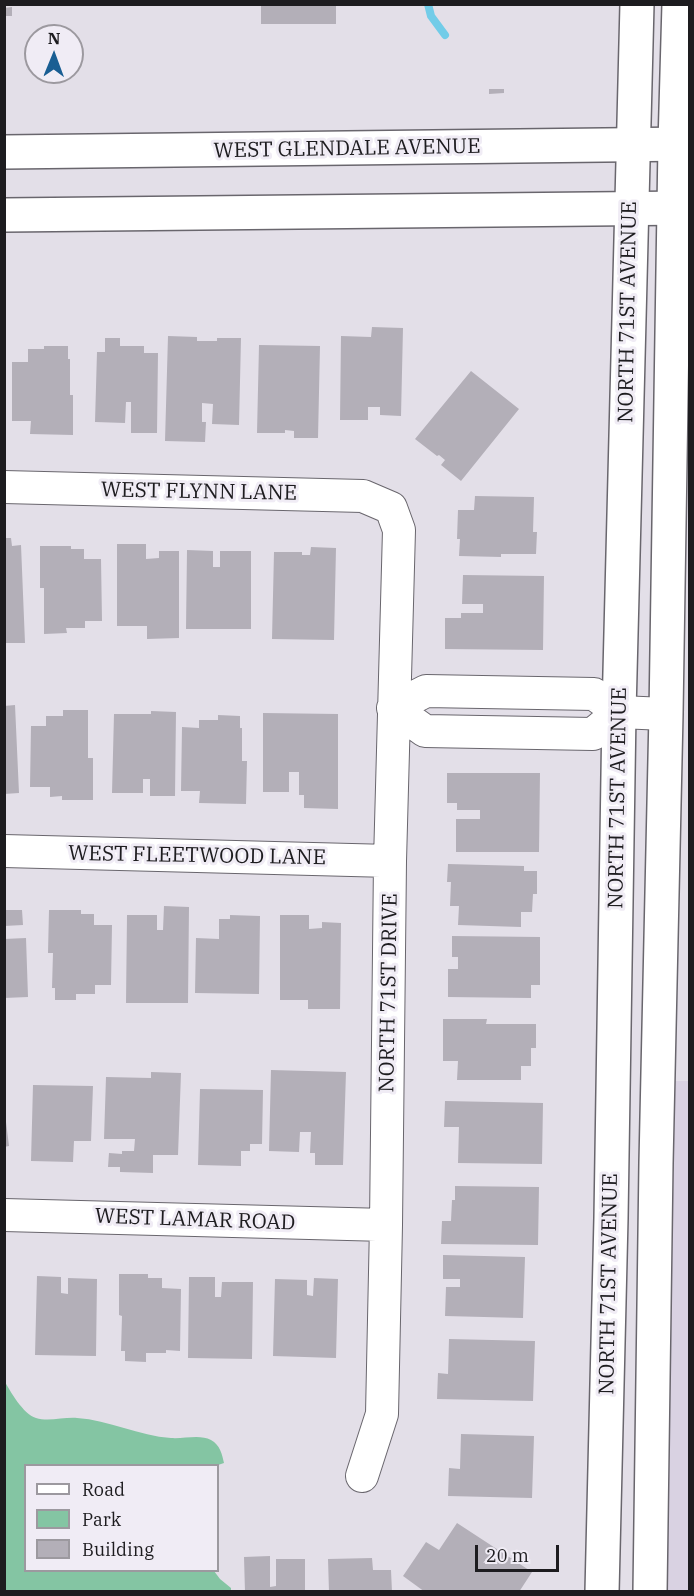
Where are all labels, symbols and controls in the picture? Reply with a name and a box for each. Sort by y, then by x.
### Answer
north arrow [24,24,84,84]
text: N [48,28,61,48]
street label: WEST GLENDALE AVENUE [213,134,481,164]
street label: NORTH 71ST AVENUE [613,201,643,423]
street label: WEST FLYNN LANE [101,478,297,506]
street label: NORTH 71ST AVENUE [603,687,633,909]
street label: WEST FLEETWOOD LANE [68,841,326,871]
street label: NORTH 71ST DRIVE [375,893,403,1093]
street label: NORTH 71ST AVENUE [594,1173,624,1395]
street label: WEST LAMAR ROAD [94,1204,296,1236]
legend [24,1464,219,1572]
text: Road [82,1478,125,1501]
text: Park [82,1508,121,1531]
scale bar [478,1533,562,1571]
text: Building [82,1538,154,1561]
text: 20 m [486,1544,529,1567]

